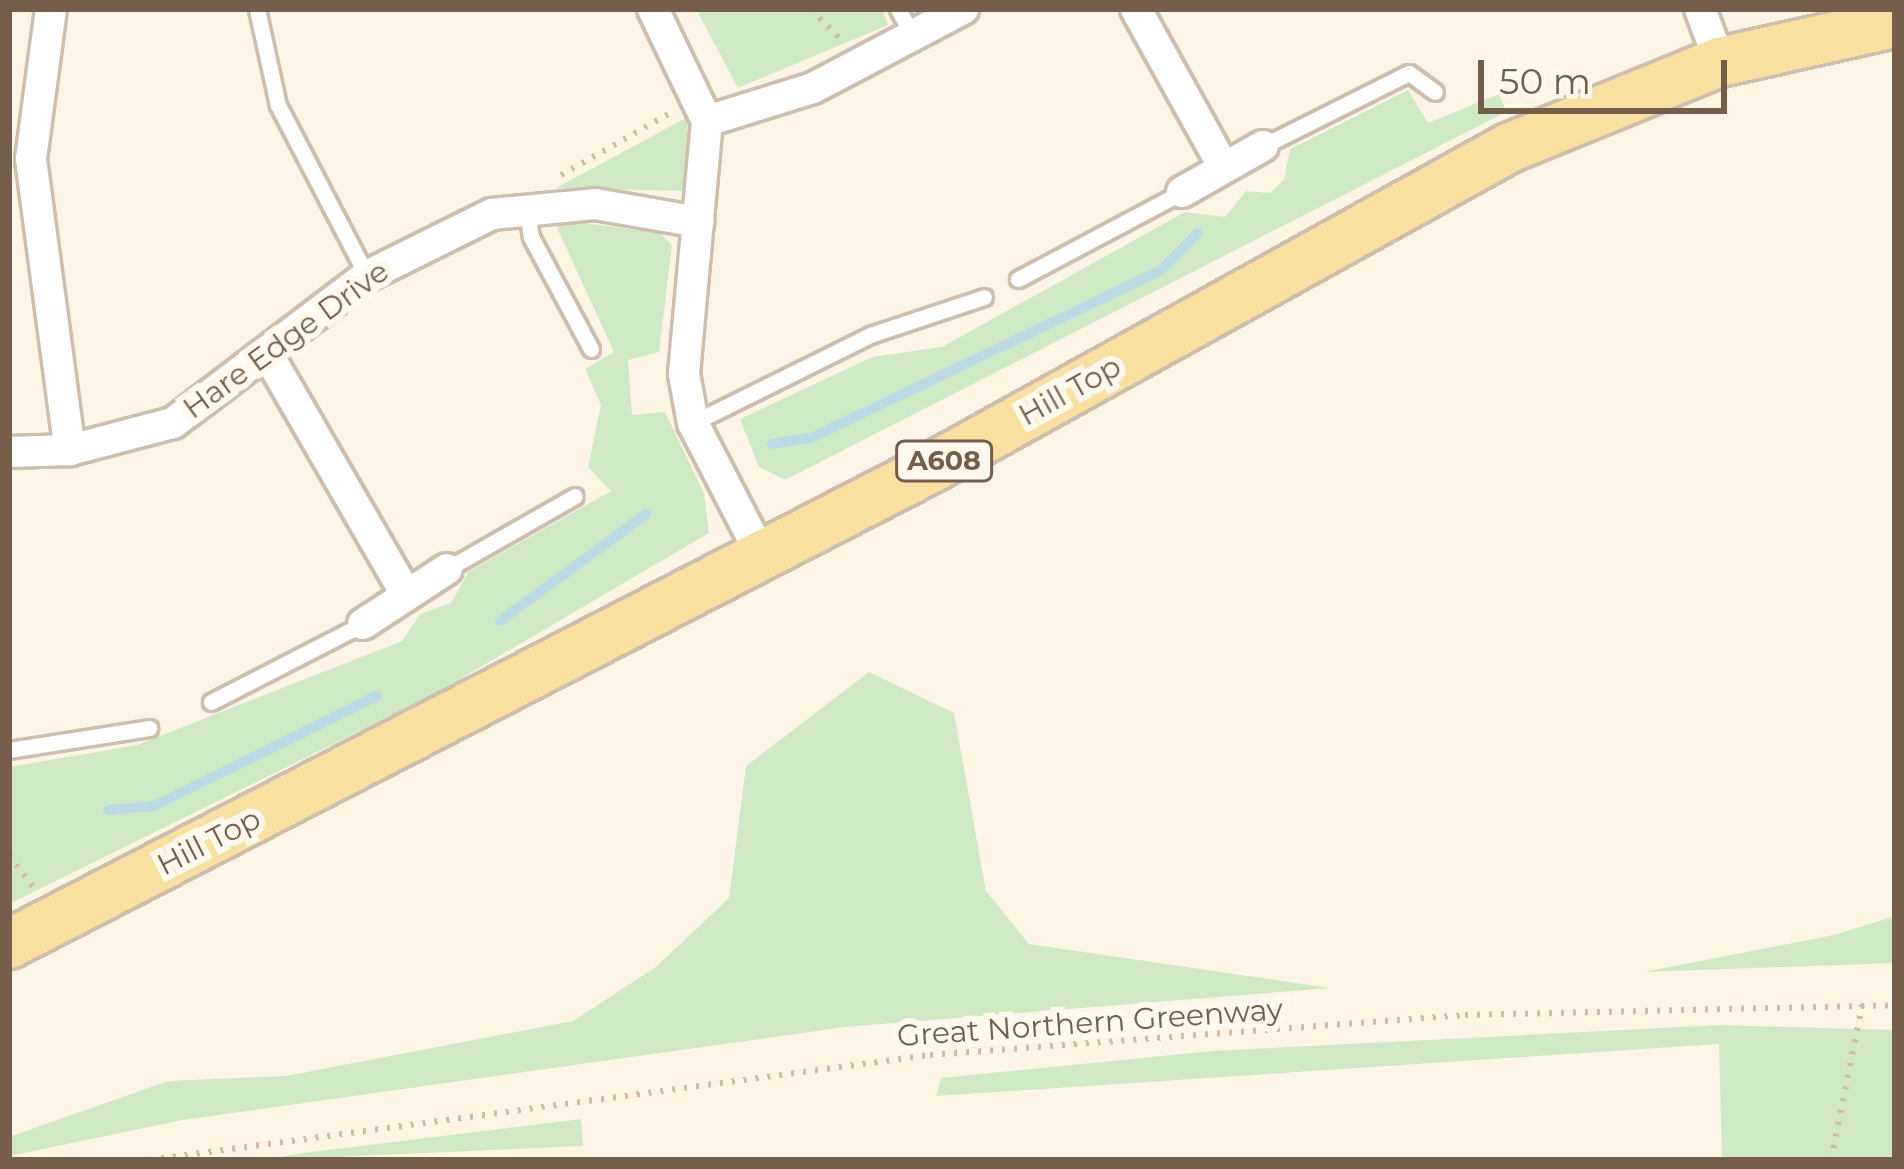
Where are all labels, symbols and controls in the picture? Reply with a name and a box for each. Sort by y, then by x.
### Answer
scale bar [1484,36,1733,110]
text: 50 m [1499,59,1591,103]
street label: Hare Edge Drive [176,253,396,427]
street label: Hill Top [1013,348,1127,434]
road number: A608 [893,440,995,482]
street label: Hill Top [151,801,267,883]
street label: Great Northern Greenway [896,992,1284,1054]

